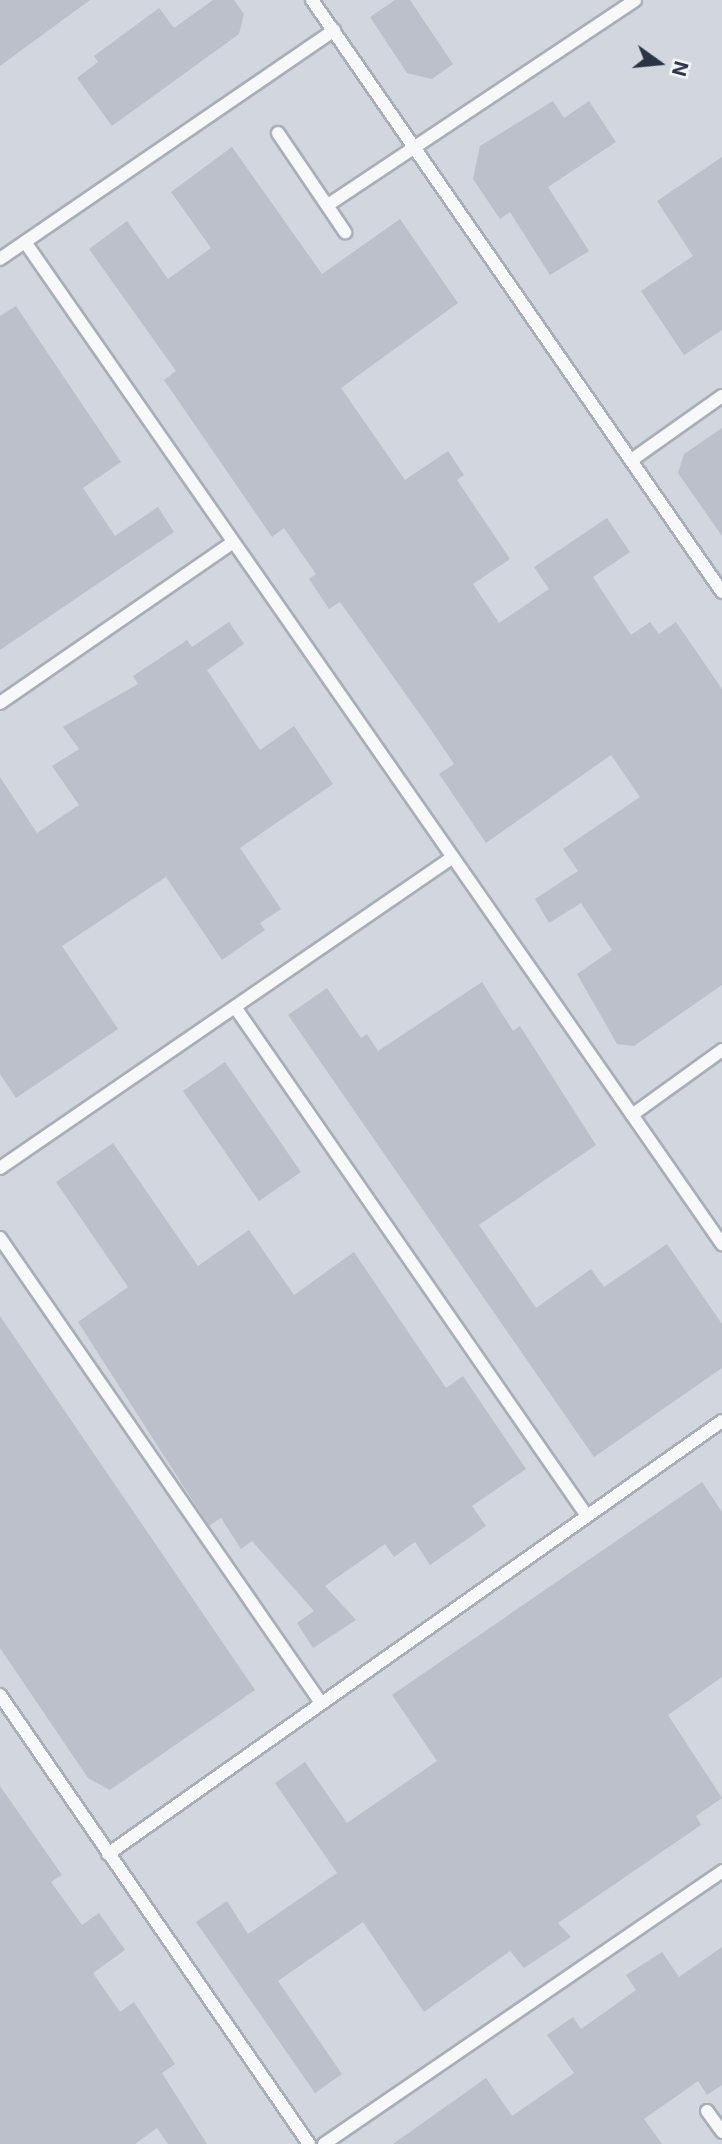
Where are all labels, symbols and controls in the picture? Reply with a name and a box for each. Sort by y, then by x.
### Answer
north arrow [624,28,694,98]
text: N [667,59,693,79]

